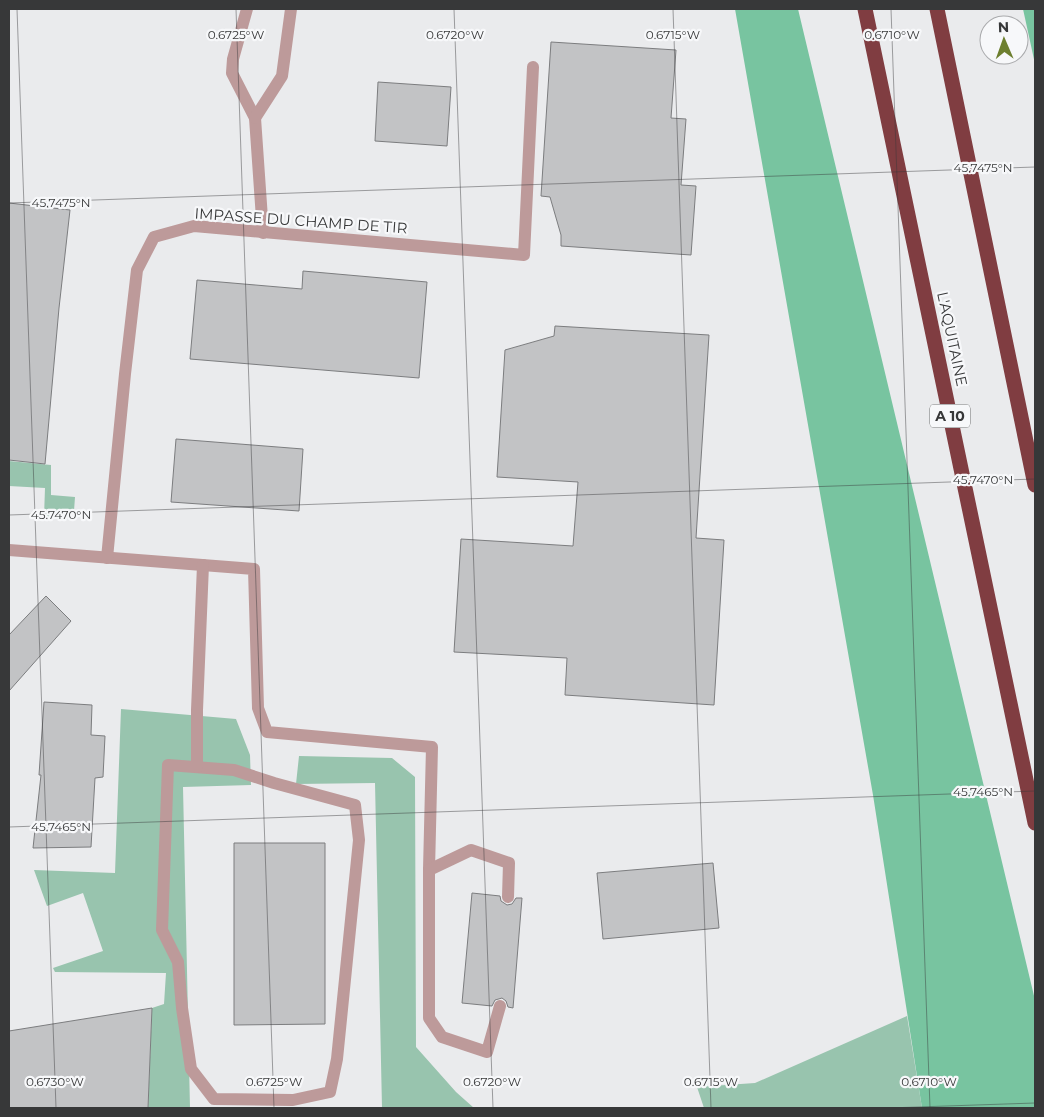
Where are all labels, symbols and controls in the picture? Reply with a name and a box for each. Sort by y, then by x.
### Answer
north arrow [979,15,1029,65]
text: N [998,18,1010,36]
text: 0.6725°W [208,27,264,42]
text: 0.6720°W [426,27,484,42]
text: 0.6715°W [646,27,700,42]
text: 0.6710°W [864,27,920,42]
text: 45.7475°N [954,160,1012,175]
text: 45.7475°N [32,195,90,210]
street label: IMPASSE DU CHAMP DE TIR [194,204,408,237]
street label: L'AQUITAINE [933,290,972,388]
road number: A 10 [930,404,970,428]
text: 45.7470°N [953,472,1013,487]
text: 45.7470°N [31,507,91,522]
text: 45.7465°N [953,784,1013,799]
text: 45.7465°N [31,819,91,834]
text: 0.6730°W [26,1074,84,1089]
text: 0.6725°W [246,1074,302,1089]
text: 0.6720°W [463,1074,521,1089]
text: 0.6715°W [684,1074,738,1089]
text: 0.6710°W [901,1074,957,1089]

